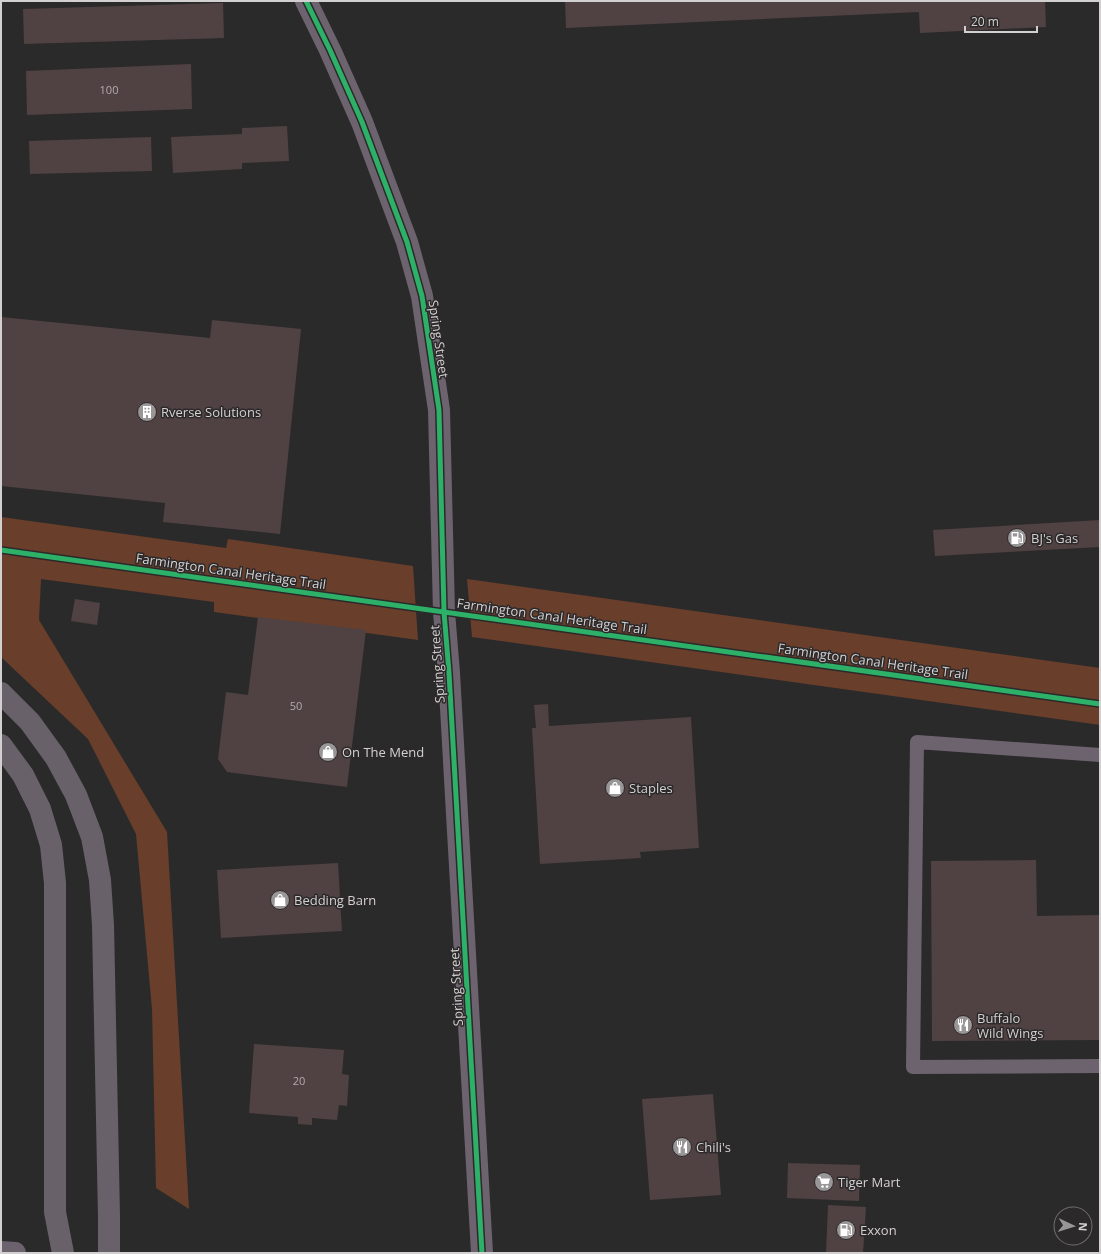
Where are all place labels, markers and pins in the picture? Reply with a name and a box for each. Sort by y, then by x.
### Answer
building icon: Rverse Solutions [136,401,158,423]
place label: Rverse Solutions [161,403,261,421]
fuel station icon: BJ's Gas [1006,527,1028,549]
place label: BJ's Gas [1031,529,1078,547]
shop icon: On The Mend [317,741,339,763]
place label: On The Mend [342,743,424,761]
shop icon: Staples [604,777,626,799]
place label: Staples [629,779,673,797]
shop icon: Bedding Barn [269,889,291,911]
place label: Bedding Barn [294,891,376,909]
place label: Buffalo Wild Wings [977,1009,1043,1042]
restaurant icon: Buffalo Wild Wings [952,1014,974,1036]
restaurant icon: Chili's [671,1136,693,1158]
place label: Chili's [696,1138,731,1156]
supermarket icon: Tiger Mart [813,1171,835,1193]
place label: Tiger Mart [838,1173,901,1191]
fuel station icon: Exxon [835,1219,857,1241]
place label: Exxon [860,1221,897,1239]

